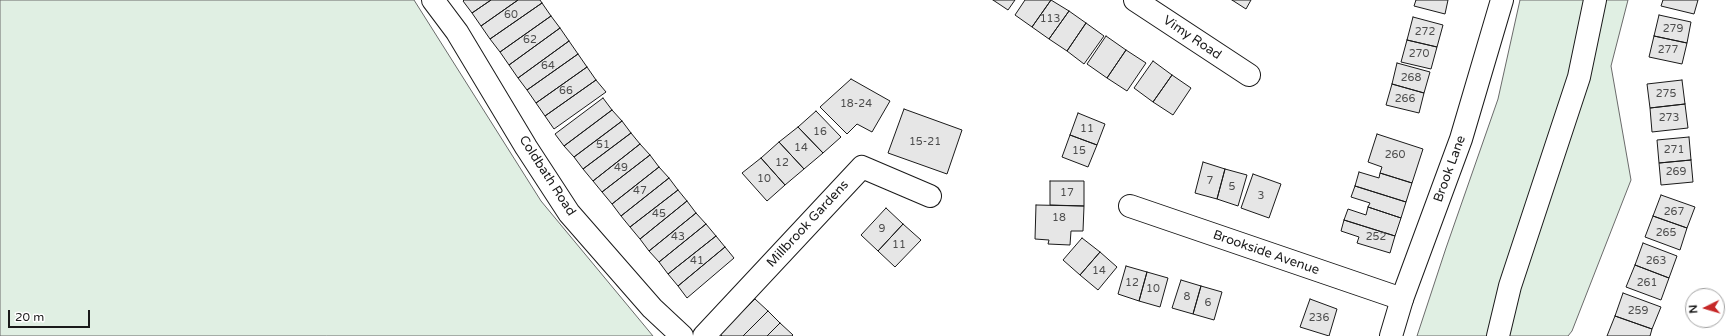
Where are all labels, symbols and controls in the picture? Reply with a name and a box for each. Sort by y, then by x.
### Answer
house number: 60 [504,8,518,22]
house number: 113 [1040,12,1060,26]
street label: Vimy Road [1160,13,1224,63]
house number: 279 [1663,22,1683,36]
house number: 272 [1415,25,1435,39]
house number: 62 [523,33,537,47]
house number: 277 [1658,43,1678,57]
house number: 270 [1409,47,1429,61]
house number: 64 [541,59,555,73]
house number: 268 [1401,71,1421,85]
house number: 66 [559,84,573,98]
house number: 275 [1656,87,1676,101]
house number: 266 [1395,92,1415,106]
house number: 18-24 [840,97,872,111]
house number: 273 [1659,111,1679,125]
house number: 11 [1080,122,1094,136]
house number: 16 [813,125,827,139]
street label: Coldbath Road [515,133,579,219]
street label: Brook Lane [1431,133,1469,205]
house number: 15-21 [909,135,941,149]
house number: 51 [596,138,610,152]
house number: 14 [794,141,808,155]
house number: 271 [1664,143,1684,157]
house number: 15 [1072,144,1086,158]
house number: 260 [1385,148,1405,162]
house number: 12 [775,156,789,170]
house number: 49 [614,161,628,175]
house number: 269 [1666,165,1686,179]
house number: 10 [757,172,771,186]
house number: 7 [1207,174,1213,188]
street label: Millbrook Gardens [764,177,852,271]
house number: 5 [1229,180,1235,194]
house number: 47 [633,184,647,198]
house number: 17 [1060,186,1074,200]
house number: 3 [1258,189,1264,203]
house number: 267 [1664,205,1684,219]
house number: 45 [652,207,666,221]
house number: 18 [1052,211,1066,225]
house number: 9 [879,222,885,236]
house number: 265 [1656,226,1676,240]
street label: Brookside Avenue [1211,227,1321,279]
house number: 43 [671,230,685,244]
house number: 252 [1366,230,1386,244]
house number: 11 [892,238,906,252]
house number: 41 [690,254,704,268]
house number: 263 [1646,254,1666,268]
house number: 14 [1092,264,1106,278]
house number: 12 [1125,276,1139,290]
house number: 261 [1637,276,1657,290]
house number: 10 [1146,282,1160,296]
north arrow [1685,288,1725,328]
house number: 8 [1184,290,1190,304]
house number: 6 [1205,296,1211,310]
scale bar [10,302,92,328]
house number: 259 [1628,304,1648,318]
text: N [1687,304,1700,314]
text: 20 m [15,310,44,324]
house number: 236 [1309,311,1329,325]

